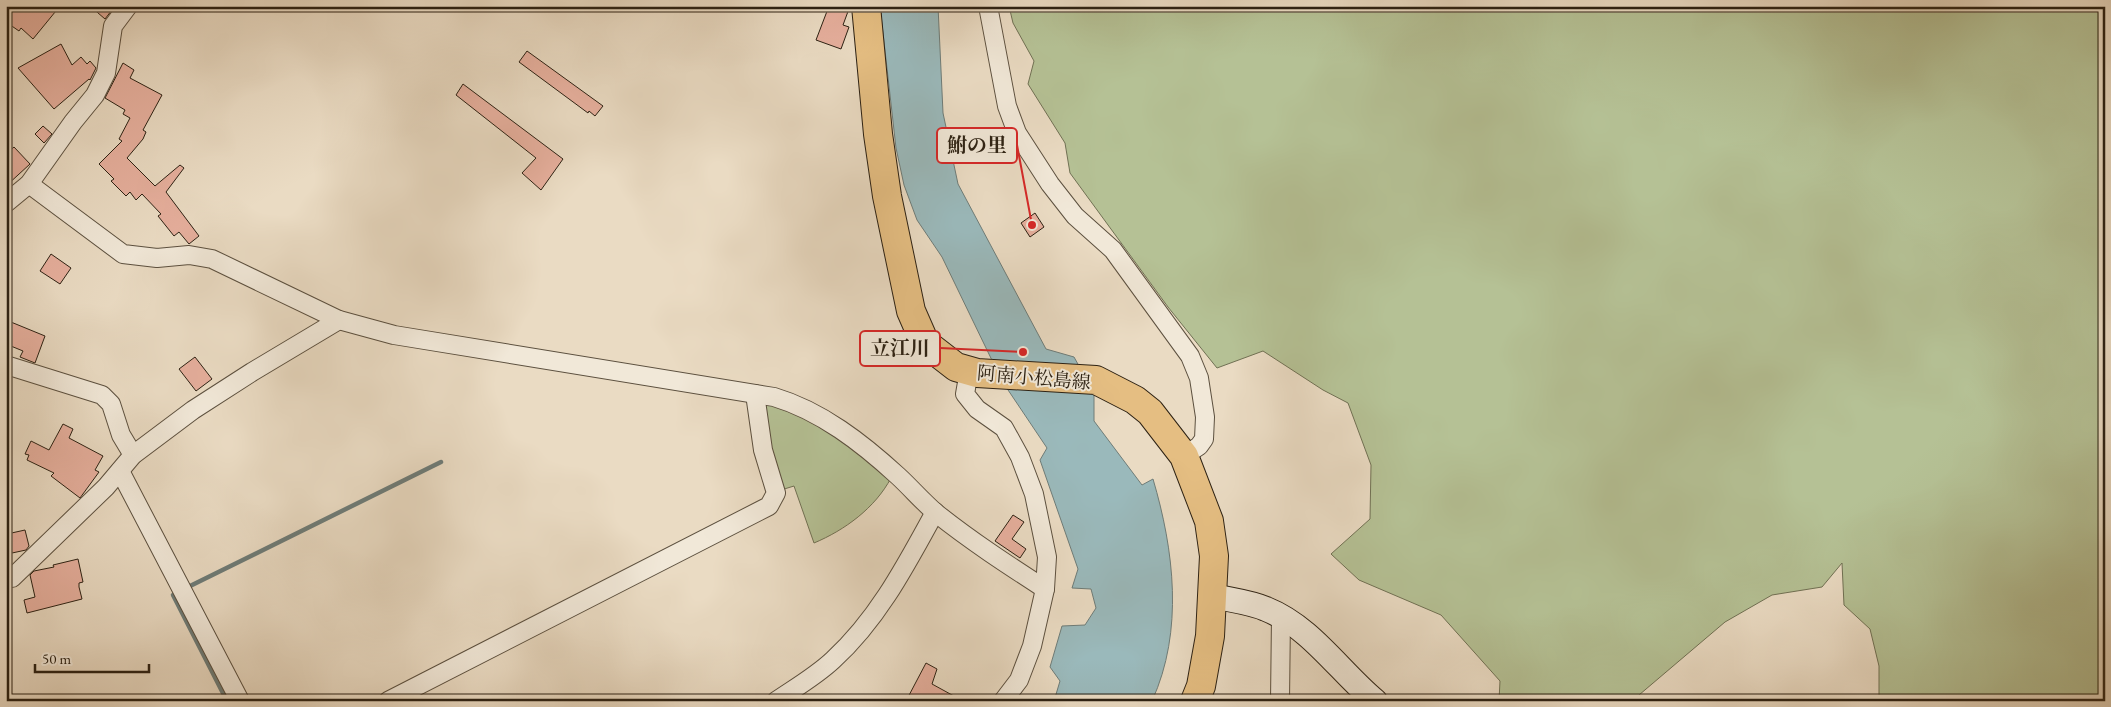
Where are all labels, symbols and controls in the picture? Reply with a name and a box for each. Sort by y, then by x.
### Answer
callout: 鮒の里 [937,128,1017,163]
text: 鮒の里 [947,132,1007,158]
callout: 立江川 [860,331,940,366]
text: 立江川 [870,335,930,361]
street label: 阿南小松島線 [976,360,1092,395]
scale bar [35,642,149,674]
text: 50 m [42,649,71,668]

